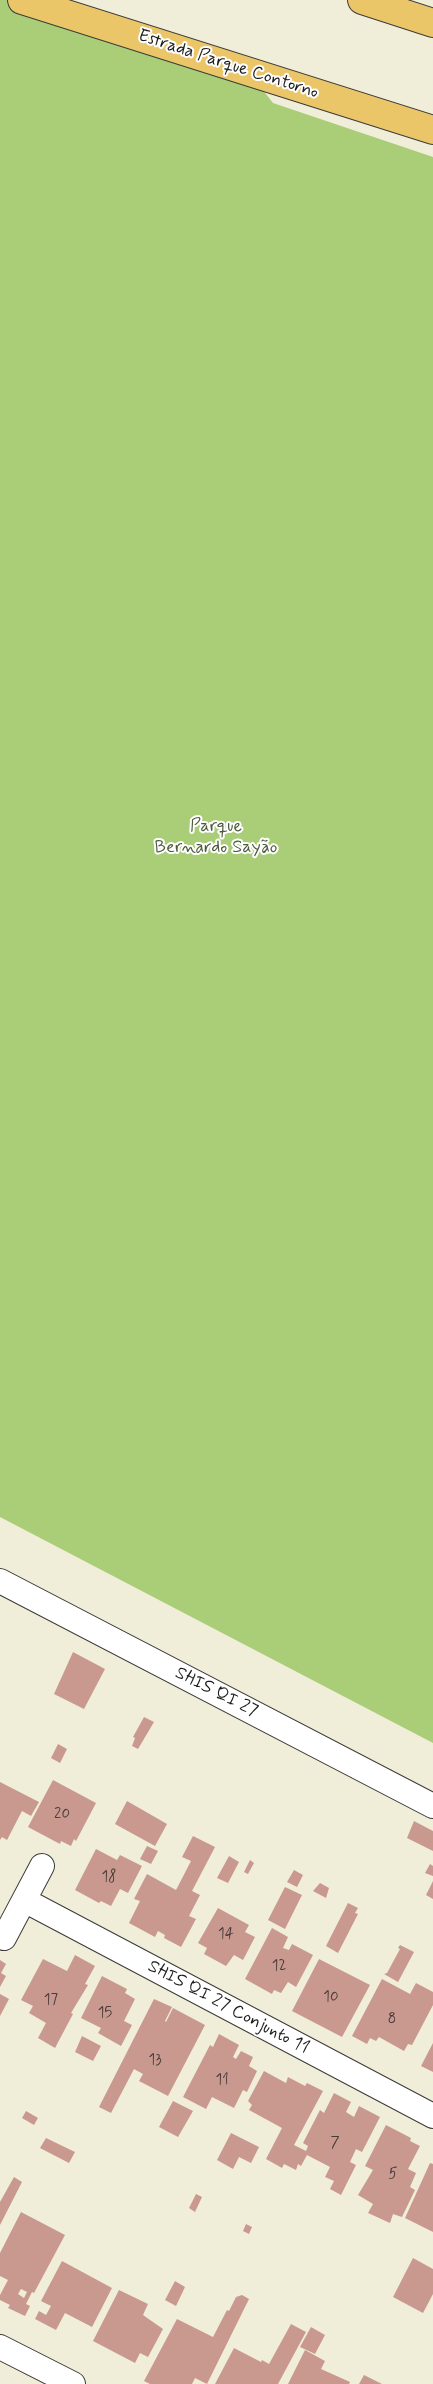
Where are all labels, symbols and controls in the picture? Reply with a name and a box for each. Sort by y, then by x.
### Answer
street label: Estrada Parque Contorno [135,26,321,104]
park label: Parque Bernardo Sayão [154,816,278,859]
street label: SHIS QI 27 [171,1663,261,1723]
house number: 20 [54,1806,70,1824]
house number: 18 [102,1869,116,1887]
house number: 14 [218,1926,234,1944]
street label: SHIS QI 27 Conjunto 11 [144,1956,312,2060]
house number: 12 [272,1958,286,1976]
house number: 10 [323,1989,339,2007]
house number: 17 [44,1992,58,2010]
house number: 15 [98,2005,112,2023]
house number: 8 [388,2011,396,2029]
house number: 13 [148,2052,162,2070]
house number: 11 [215,2072,229,2090]
house number: 7 [330,2135,340,2153]
house number: 5 [389,2166,397,2184]

